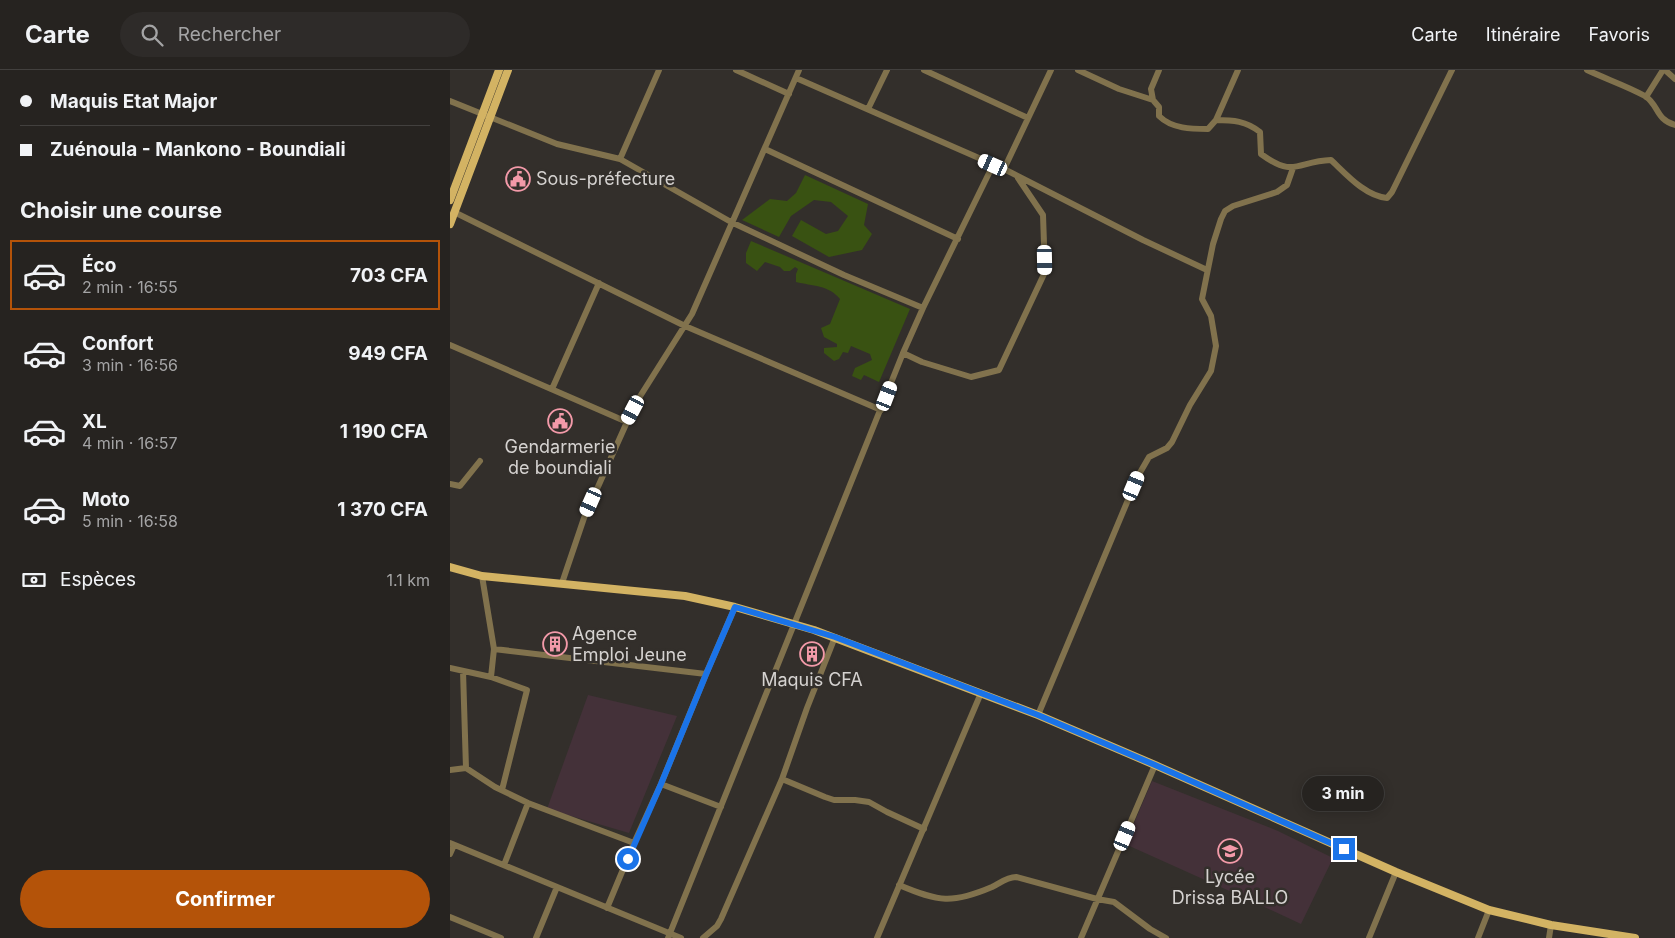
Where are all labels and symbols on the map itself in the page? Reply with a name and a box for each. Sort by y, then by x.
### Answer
car [976,152,1009,178]
public building icon: Sous-préfecture [505,166,531,192]
place label: Sous-préfecture [536,168,675,189]
car [1037,245,1052,275]
car [874,379,899,413]
car [619,393,646,427]
public building icon: Gendarmerie de boundiali [547,408,573,434]
place label: Gendarmerie de boundiali [505,436,615,478]
car [1121,469,1146,503]
car [578,485,603,519]
place label: Agence Emploi Jeune [572,623,687,665]
building icon: Agence Emploi Jeune [542,631,568,657]
building icon: Maquis CFA [799,641,825,667]
place label: Maquis CFA [761,669,863,690]
callout: 3 min [1303,776,1385,812]
car [1112,819,1137,853]
school or university icon: Lycée Drissa BALLO [1217,838,1243,864]
route end [1333,838,1355,860]
route start [617,848,639,870]
place label: Lycée Drissa BALLO [1172,866,1288,908]

